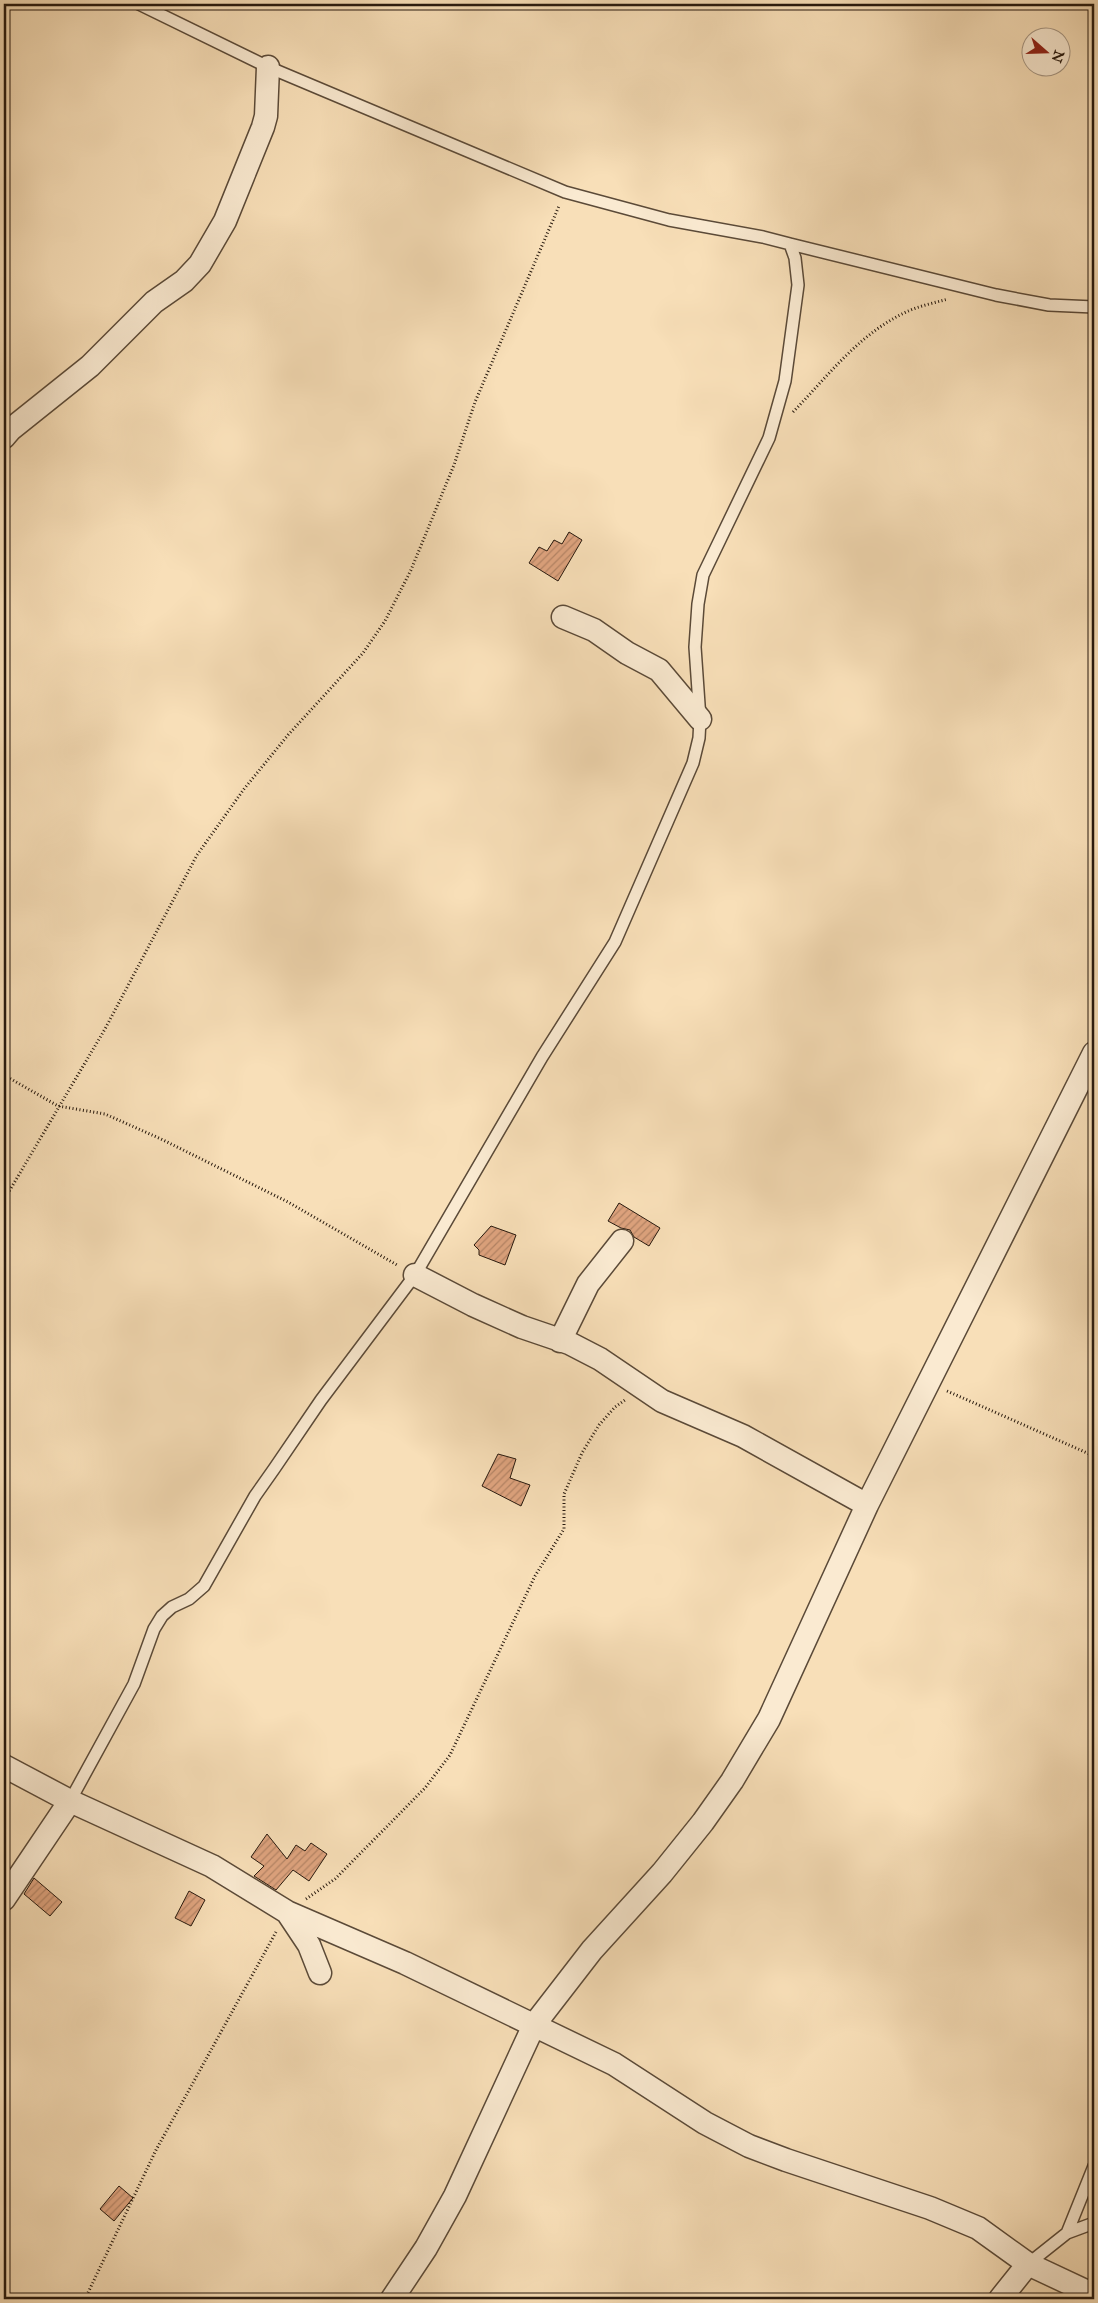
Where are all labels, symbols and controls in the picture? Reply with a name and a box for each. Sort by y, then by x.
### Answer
north arrow [1020,28,1070,78]
text: N [1048,48,1068,65]

